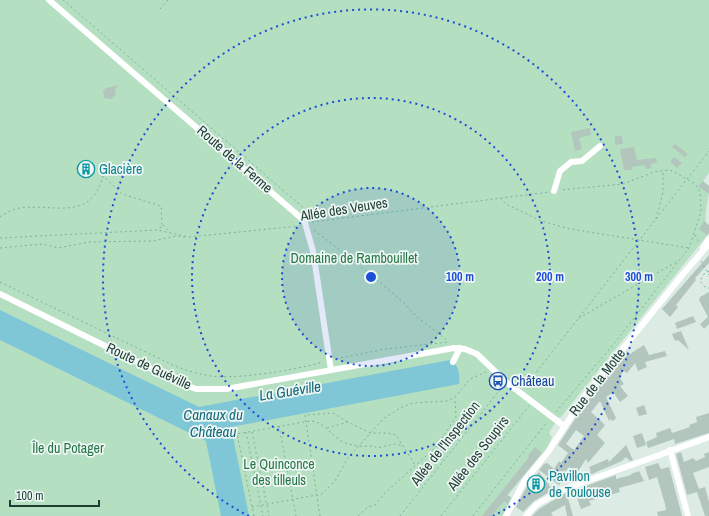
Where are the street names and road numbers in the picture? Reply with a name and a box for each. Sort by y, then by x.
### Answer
street label: Route de la Ferme [193,121,277,197]
street label: Allée des Veuves [298,193,389,225]
street label: Route de Guéville [104,338,194,394]
street label: Rue de la Motte [565,345,629,419]
street label: Allée de l'Inspection [406,397,484,490]
street label: Allée des Soupirs [443,412,513,495]

